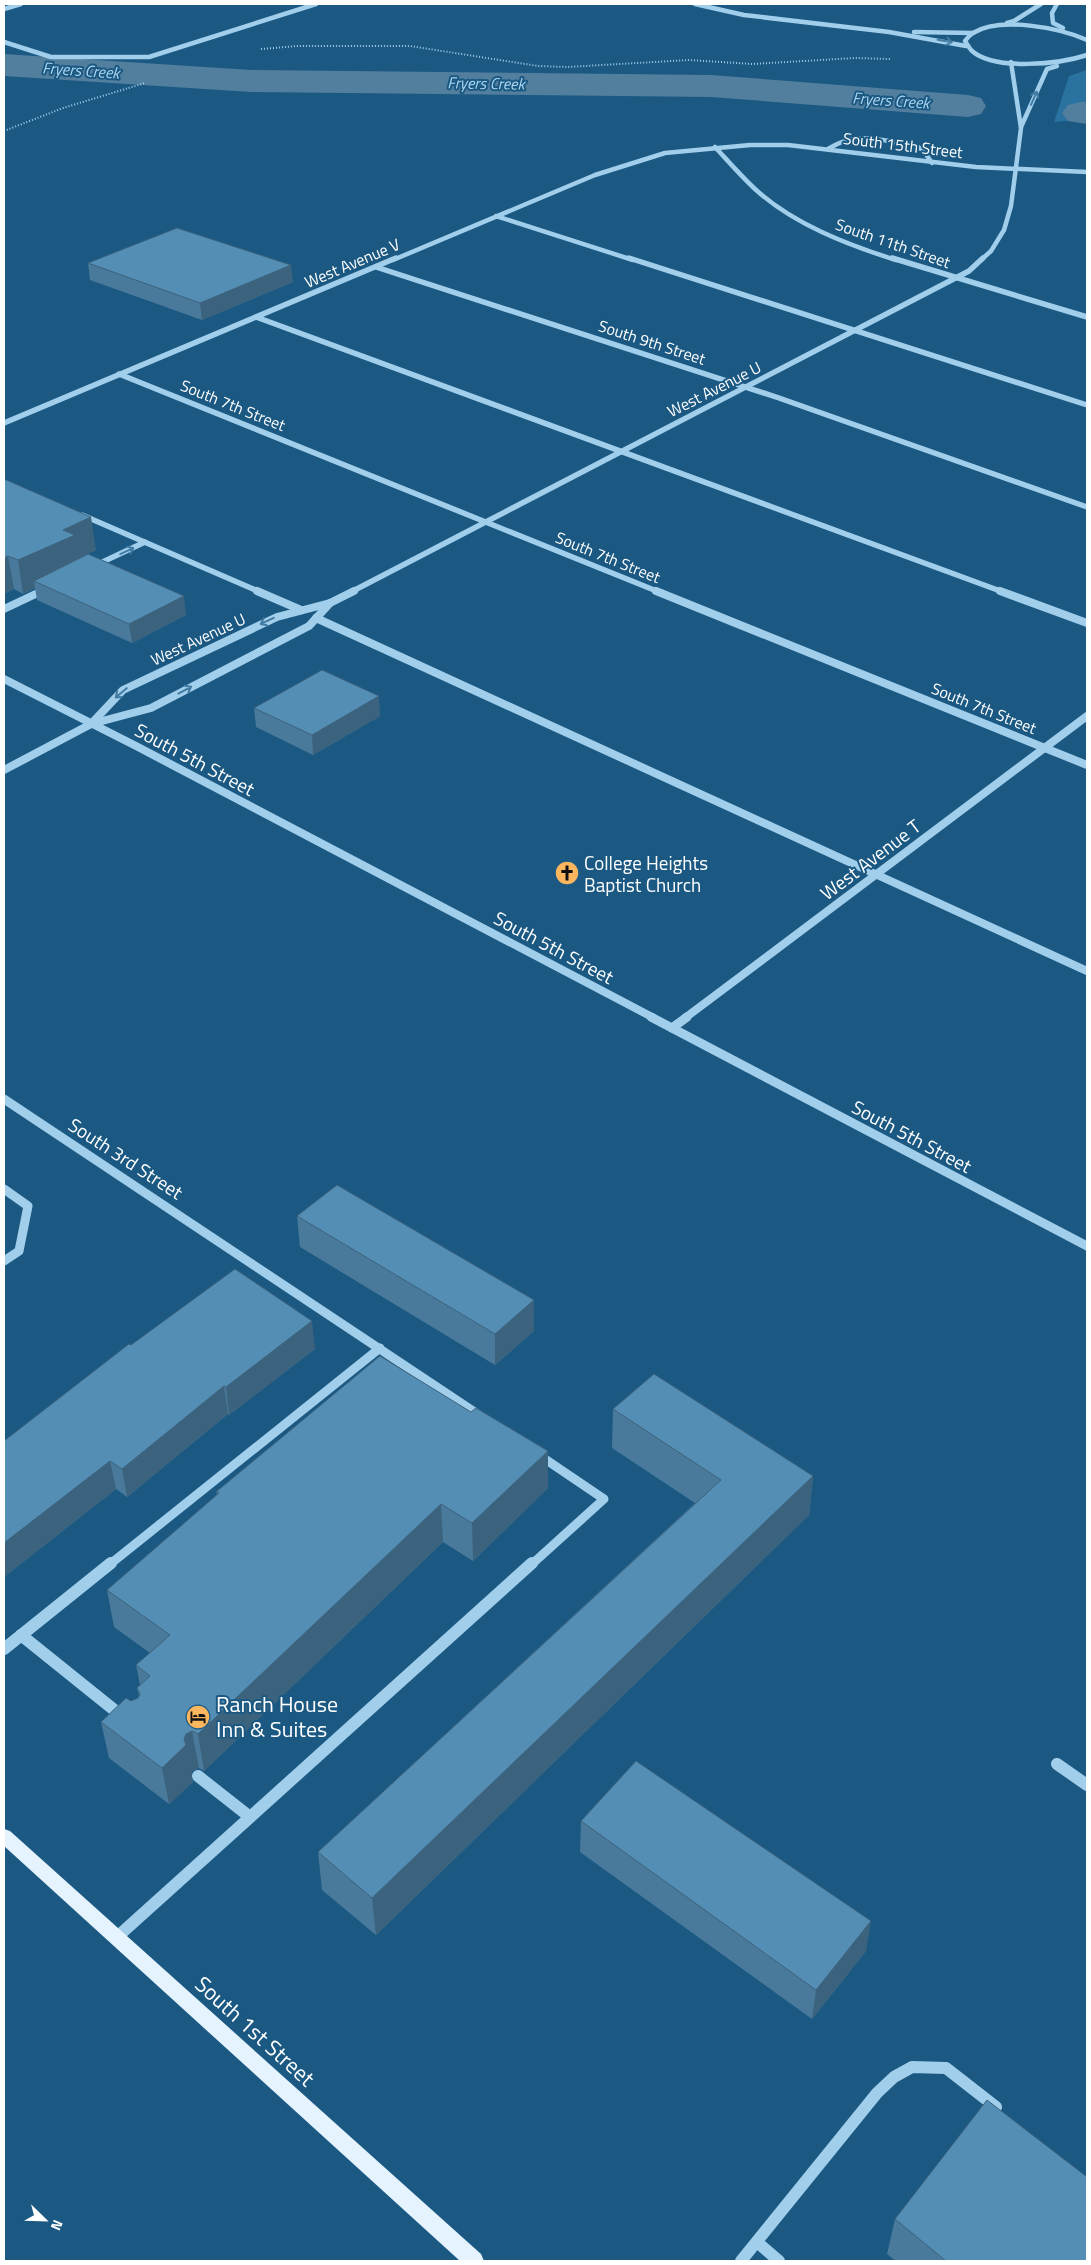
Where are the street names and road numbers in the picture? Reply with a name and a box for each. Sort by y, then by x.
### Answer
street label: South 15th Street [842,126,965,164]
street label: South 11th Street [832,212,954,274]
street label: West Avenue V [301,232,403,294]
street label: South 9th Street [595,313,709,371]
street label: West Avenue U [663,355,765,423]
street label: South 7th Street [177,373,289,437]
street label: South 7th Street [552,525,664,589]
street label: West Avenue U [147,606,249,672]
street label: South 7th Street [928,676,1040,740]
street label: South 5th Street [130,715,260,803]
street label: West Avenue T [814,812,926,906]
street label: South 5th Street [489,903,619,991]
street label: South 5th Street [847,1092,977,1180]
street label: South 3rd Street [63,1110,189,1206]
street label: South 1st Street [187,1968,323,2094]

